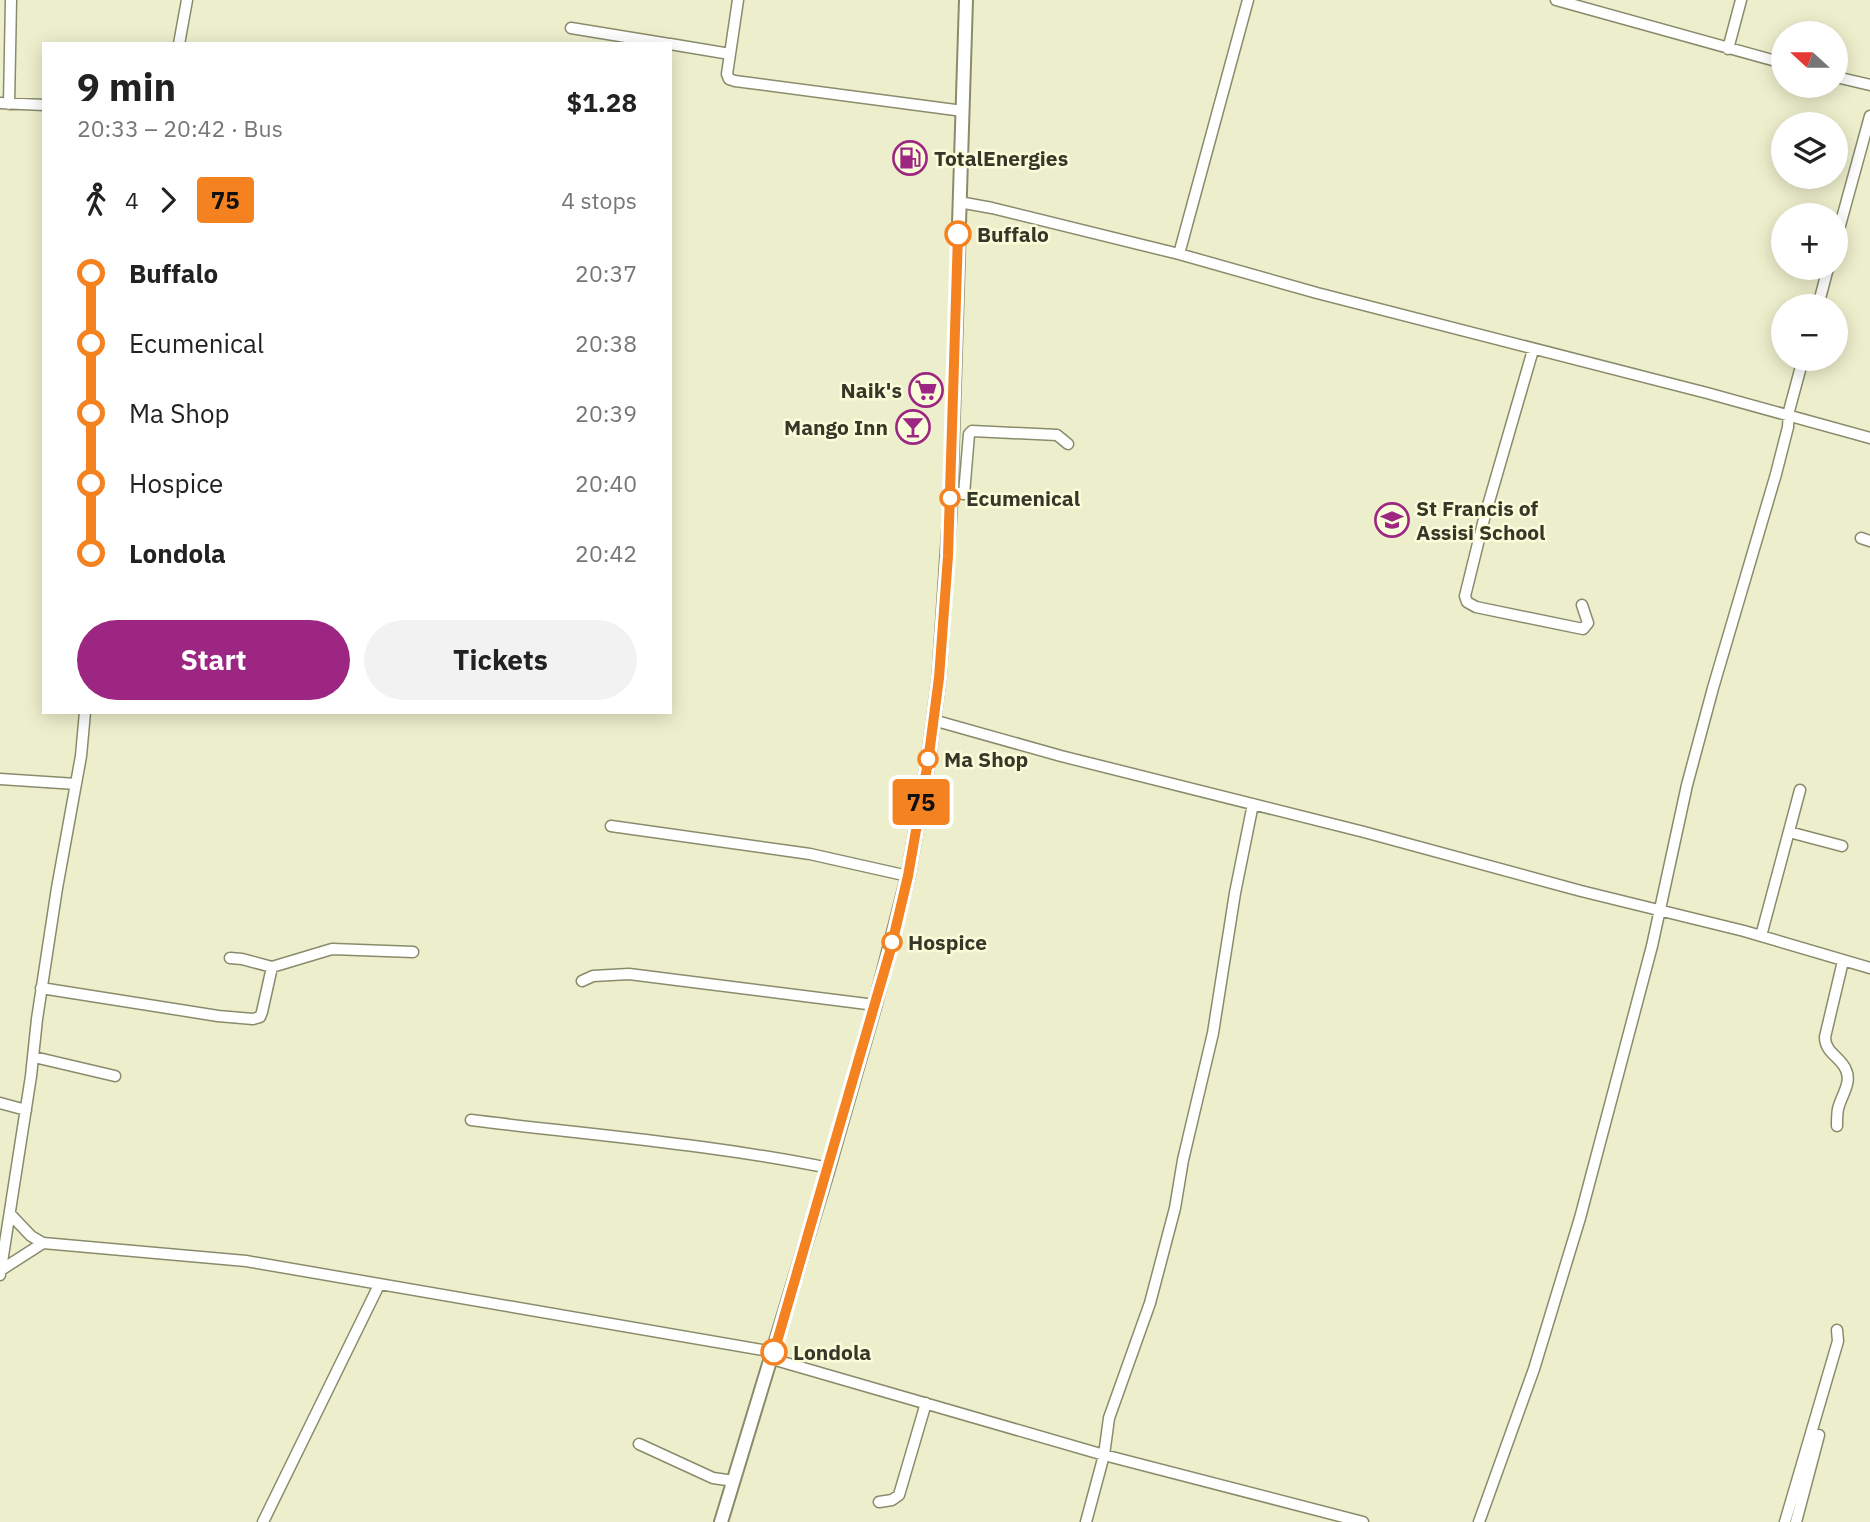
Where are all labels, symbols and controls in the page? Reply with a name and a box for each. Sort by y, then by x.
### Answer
north arrow [1771,21,1848,98]
map controls [1771,21,1848,371]
text: 9 min [77,62,176,111]
text: $1.28 [567,85,637,119]
button: layers [1771,112,1848,189]
text: 20:33 – 20:42 · Bus [77,113,283,143]
fuel station icon: TotalEnergies [891,139,929,177]
place label: TotalEnergies [934,144,1068,172]
icon: walk [77,181,115,219]
icon: forward [149,181,187,219]
text: 75 [211,184,240,216]
text: 4 [125,185,139,215]
text: 4 stops [561,185,637,215]
button: + [1771,203,1848,280]
place label: Buffalo [977,220,1049,248]
marker: Buffalo [945,221,971,247]
text: Buffalo [129,256,218,290]
text: 20:37 [575,258,637,288]
button: − [1771,294,1848,371]
text: Ecumenical [129,326,264,360]
text: 20:38 [575,328,637,358]
supermarket icon: Naik's [907,371,945,409]
place label: Naik's [841,376,902,404]
text: Ma Shop [129,396,230,430]
text: 20:39 [575,398,637,428]
bar icon: Mango Inn [894,408,932,446]
place label: Mango Inn [784,413,888,441]
text: Hospice [129,466,223,500]
text: 20:40 [575,468,637,498]
place label: Ecumenical [966,484,1080,512]
marker: Ecumenical [940,488,960,508]
place label: St Francis of Assisi School [1416,494,1546,546]
school or university icon: St Francis of Assisi School [1373,501,1411,539]
text: Londola [129,536,226,570]
text: 20:42 [575,538,637,568]
button: Start [77,620,350,700]
button: Tickets [364,620,637,700]
place label: Ma Shop [944,745,1028,773]
marker: Ma Shop [918,749,938,769]
line badge: 75 [890,779,953,825]
text: 75 [907,786,935,818]
place label: Hospice [908,928,987,956]
marker: Hospice [882,932,902,952]
place label: Londola [793,1338,871,1366]
marker: Londola [761,1339,787,1365]

